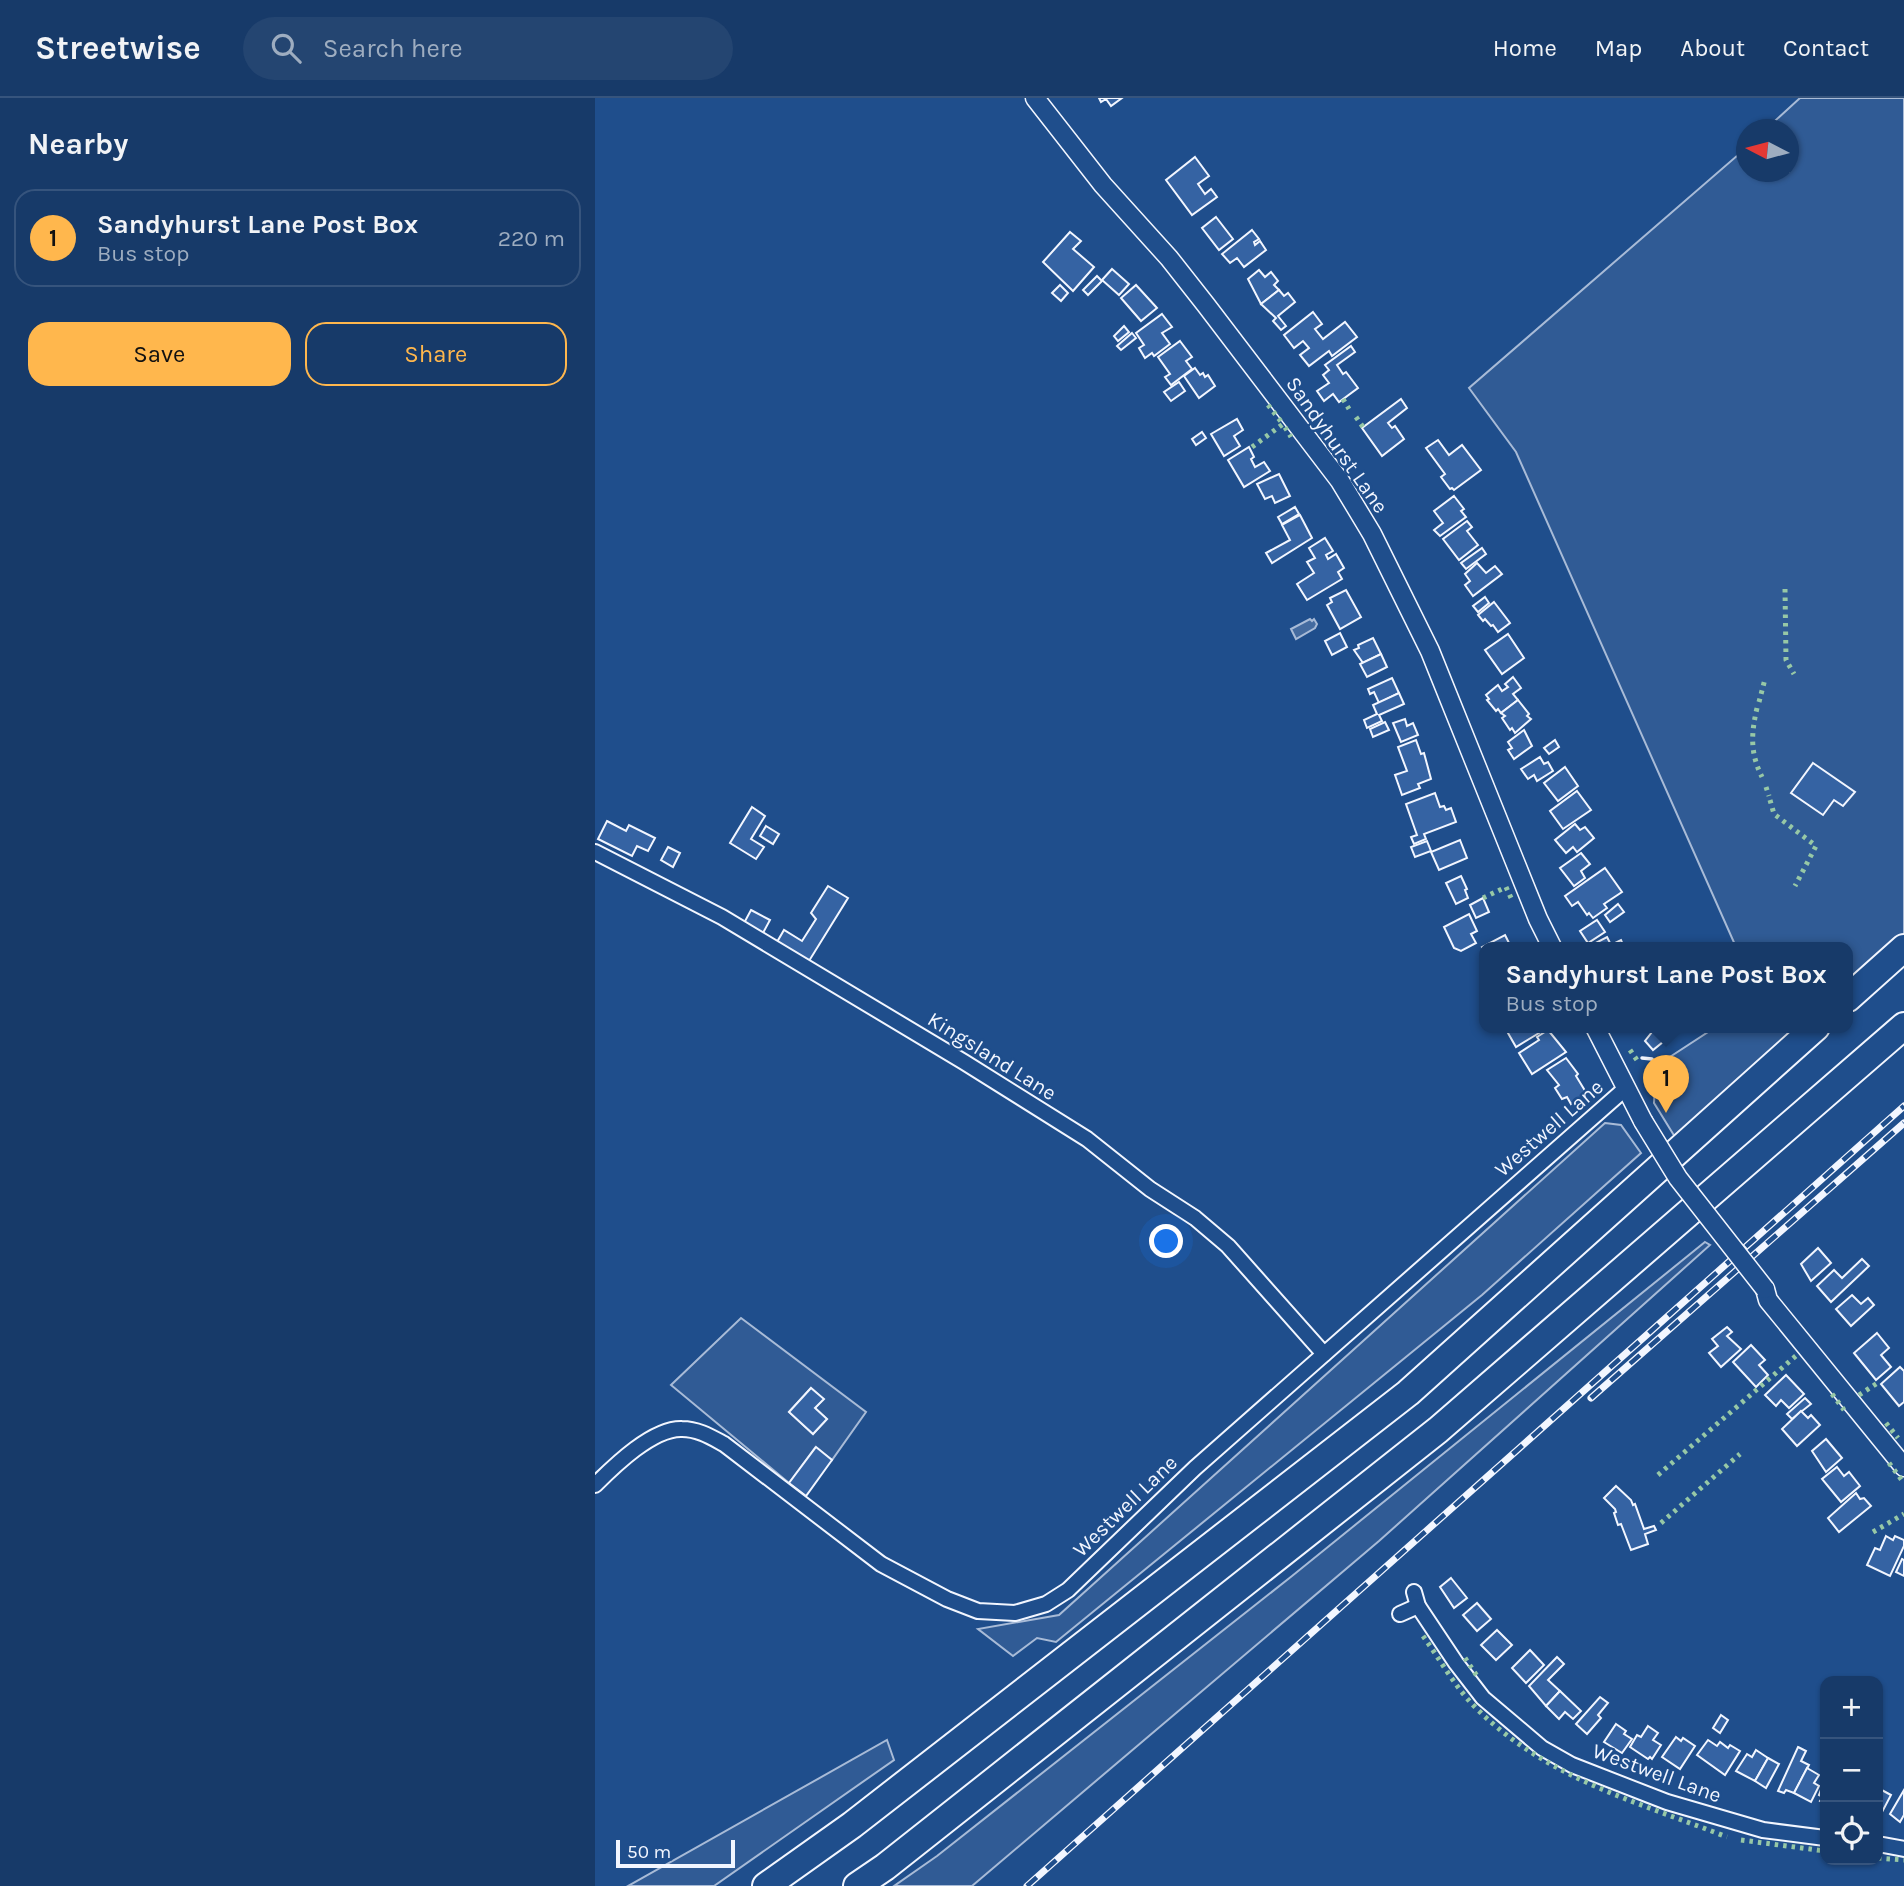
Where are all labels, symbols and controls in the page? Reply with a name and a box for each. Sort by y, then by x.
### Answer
search box [243,17,733,80]
text: Streetwise [35,29,201,67]
icon: search [267,29,305,67]
text: Search here [323,33,463,64]
text: Home [1493,34,1557,62]
text: Map [1595,34,1642,62]
text: About [1680,34,1745,62]
text: Contact [1783,34,1869,62]
north arrow [1736,119,1799,182]
text: Nearby [28,126,128,162]
text: Sandyhurst Lane Post Box [97,209,418,240]
text: 1 [49,225,57,252]
text: 220 m [498,225,565,252]
text: Bus stop [97,240,190,267]
button: Save [28,322,291,386]
button: Share [305,322,567,386]
street label: Sandyhurst Lane [1281,372,1393,518]
popup [1479,942,1853,1033]
text: Sandyhurst Lane Post Box [1505,959,1827,990]
text: Bus stop [1505,990,1598,1017]
street label: Kingsland Lane [923,1007,1061,1105]
pin: 1 [1643,1055,1689,1113]
street label: Westwell Lane [1490,1075,1608,1181]
your location [1149,1224,1183,1258]
street label: Westwell Lane [1068,1450,1182,1562]
map controls [1820,1676,1883,1865]
button: + [1820,1676,1883,1739]
street label: Westwell Lane [1589,1739,1725,1807]
button: − [1820,1739,1883,1802]
button: locate [1820,1802,1883,1865]
scale bar [616,1837,735,1869]
text: 50 m [627,1841,671,1863]

